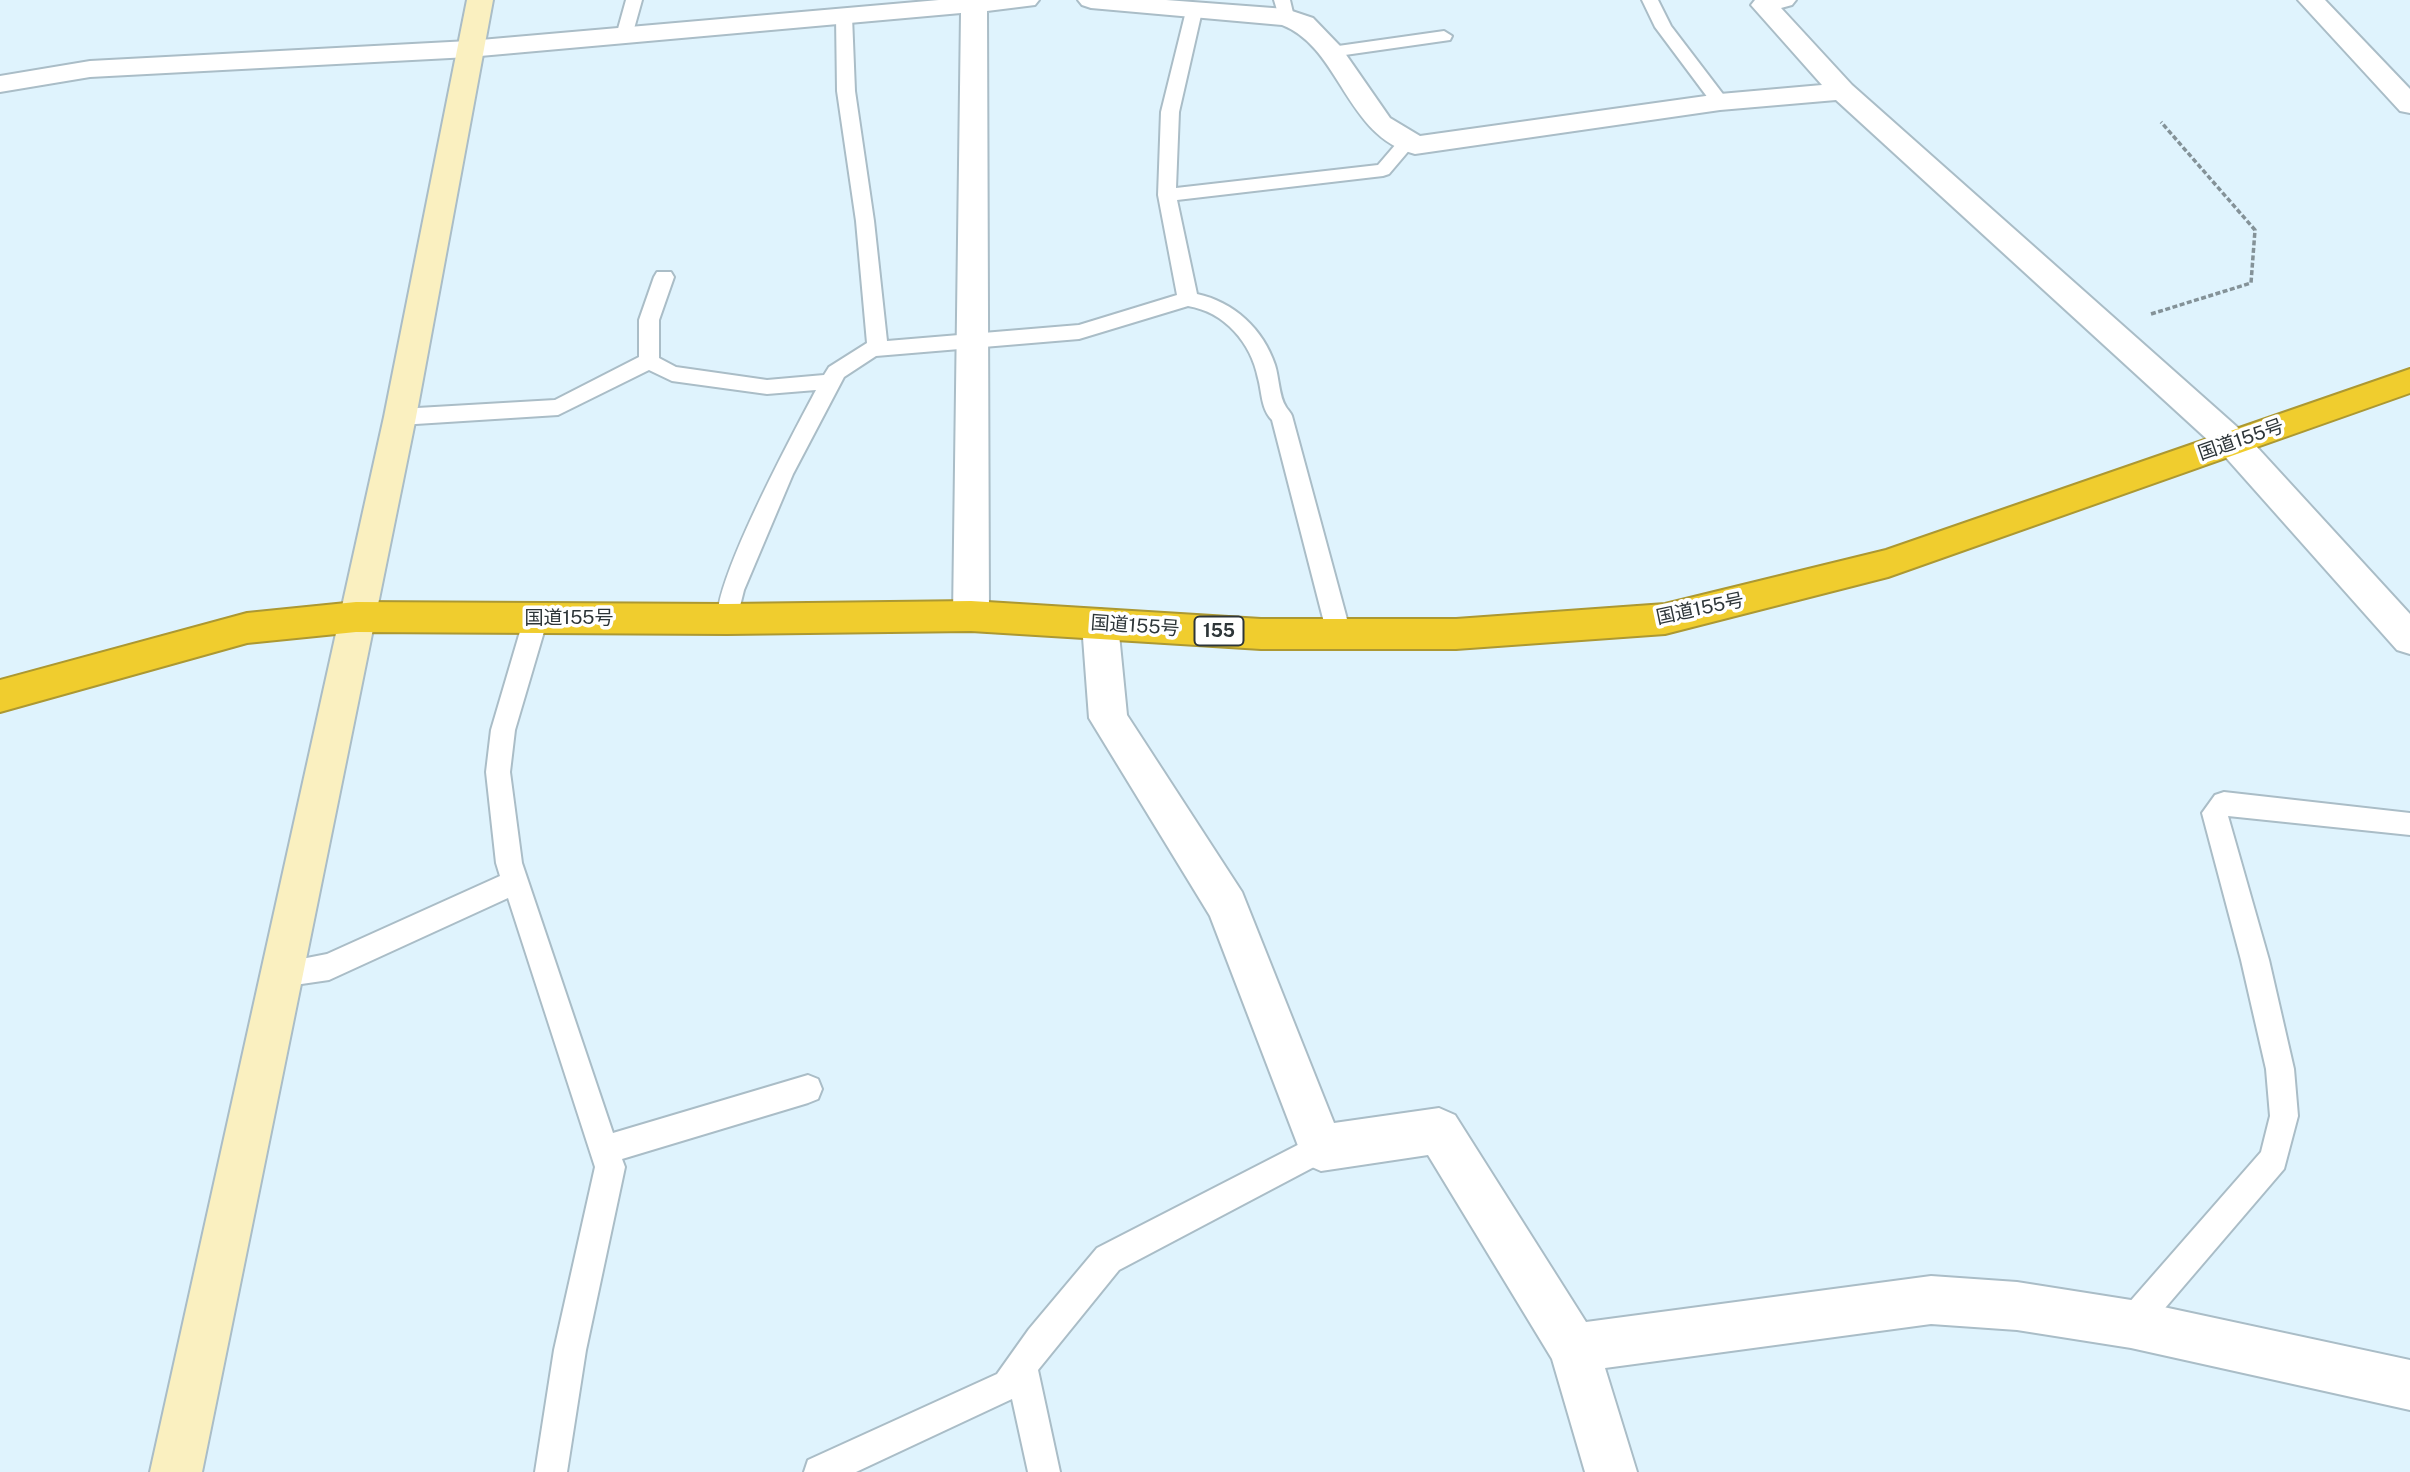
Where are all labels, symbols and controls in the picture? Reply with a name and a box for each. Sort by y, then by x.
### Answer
street label: 国道155号 [2195,415,2287,465]
street label: 国道155号 [1654,589,1746,629]
street label: 国道155号 [524,607,614,629]
street label: 国道155号 [1090,612,1180,640]
road number: 155 [1194,616,1244,646]

